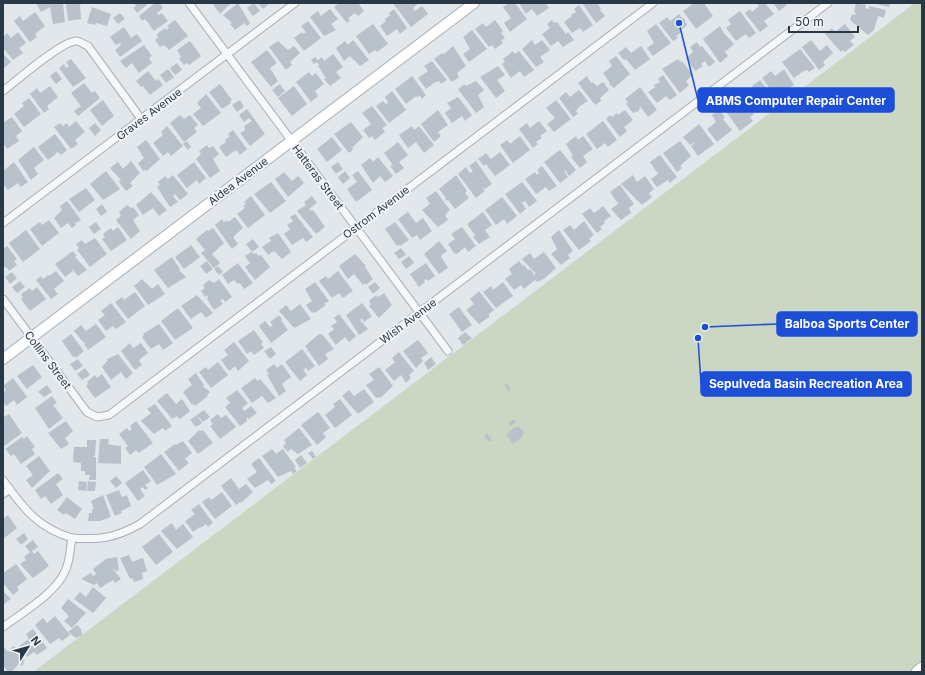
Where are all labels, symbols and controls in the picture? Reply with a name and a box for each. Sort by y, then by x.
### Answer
scale bar [789,8,858,34]
text: 50 m [795,14,824,29]
street label: Graves Avenue [114,85,184,143]
callout: ABMS Computer Repair Center [698,88,894,112]
text: ABMS Computer Repair Center [706,93,886,108]
street label: Hatteras Street [289,142,347,213]
street label: Aldea Avenue [205,154,271,208]
street label: Ostrom Avenue [340,182,412,242]
street label: Wish Avenue [377,295,439,347]
callout: Balboa Sports Center [777,312,917,336]
text: Balboa Sports Center [785,316,909,331]
street label: Collins Street [22,328,75,392]
callout: Sepulveda Basin Recreation Area [701,372,911,396]
text: Sepulveda Basin Recreation Area [709,376,903,391]
north arrow [8,627,48,667]
text: N [28,633,44,649]

